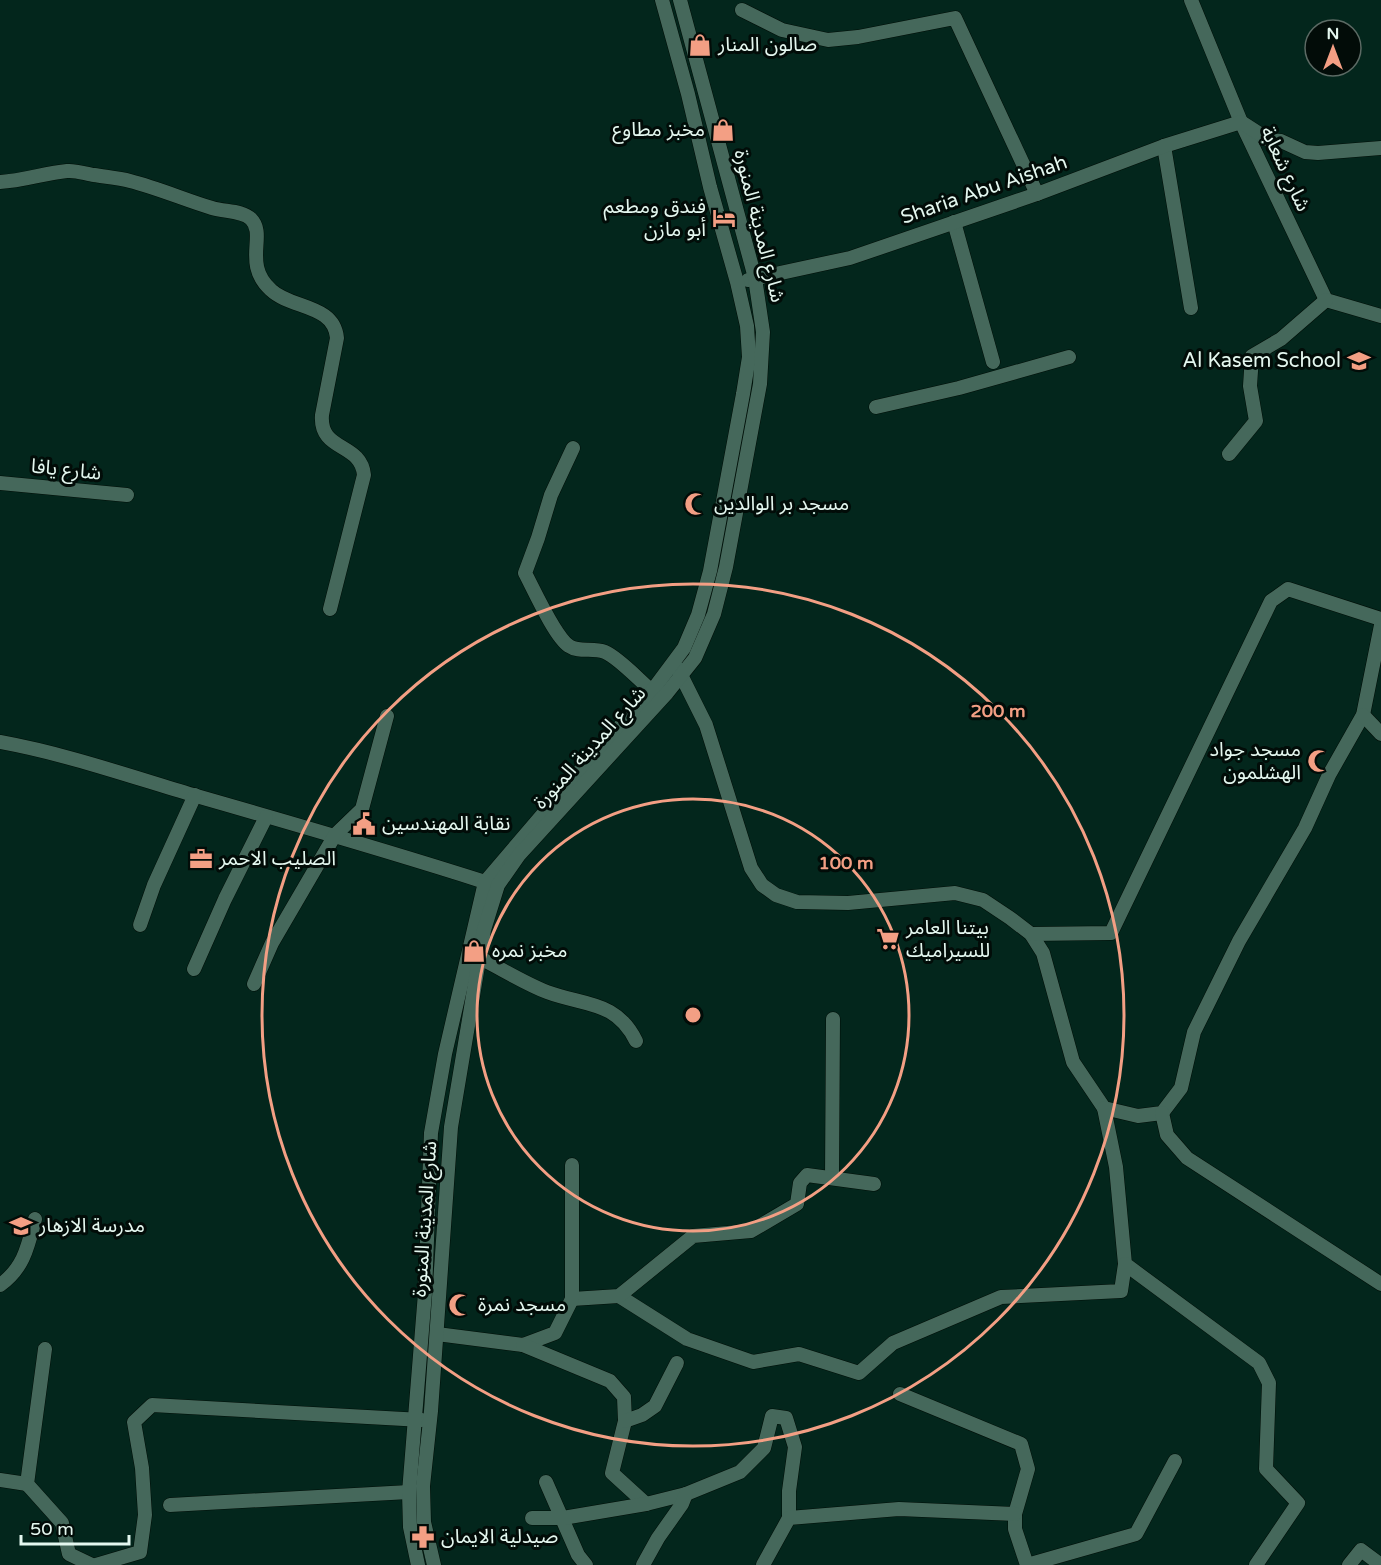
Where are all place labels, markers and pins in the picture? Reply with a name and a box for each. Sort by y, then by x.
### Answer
shop icon: صالون المنار [687,32,713,58]
place label: صالون المنار [717,33,817,57]
shop icon: مخبز مطاوع [710,117,736,143]
place label: مخبز مطاوع [612,118,705,144]
place label: فندق ومطعم أبو مازن [604,195,706,242]
hotel icon: فندق ومطعم أبو مازن [711,205,737,231]
school or university icon: Al Kasem School [1346,348,1372,374]
place label: Al Kasem School [1182,349,1341,373]
mosque icon: مسجد بر الوالدين [683,491,709,517]
place label: مسجد بر الوالدين [714,492,849,516]
place label: مسجد جواد الهشلمون [1209,738,1301,785]
mosque icon: مسجد جواد الهشلمون [1306,748,1332,774]
public building icon: نقابة المهندسين [351,811,377,837]
place label: نقابة المهندسين [382,812,510,836]
office icon: الصليب الاحمر [188,846,214,872]
place label: الصليب الاحمر [218,847,336,871]
place label: بيتنا العامر للسيراميك [905,916,990,963]
supermarket icon: بيتنا العامر للسيراميك [875,926,901,952]
shop icon: مخبز نمره [461,938,487,964]
place label: مخبز نمره [492,939,567,963]
centre of rings [683,1005,703,1025]
school or university icon: مدرسة الازهار [8,1213,34,1239]
place label: مدرسة الازهار [38,1214,145,1238]
mosque icon: مسجد نمرة [447,1292,473,1318]
place label: مسجد نمرة [478,1293,566,1317]
pharmacy icon: صيدلية الايمان [410,1524,436,1550]
place label: صيدلية الايمان [441,1525,558,1549]

